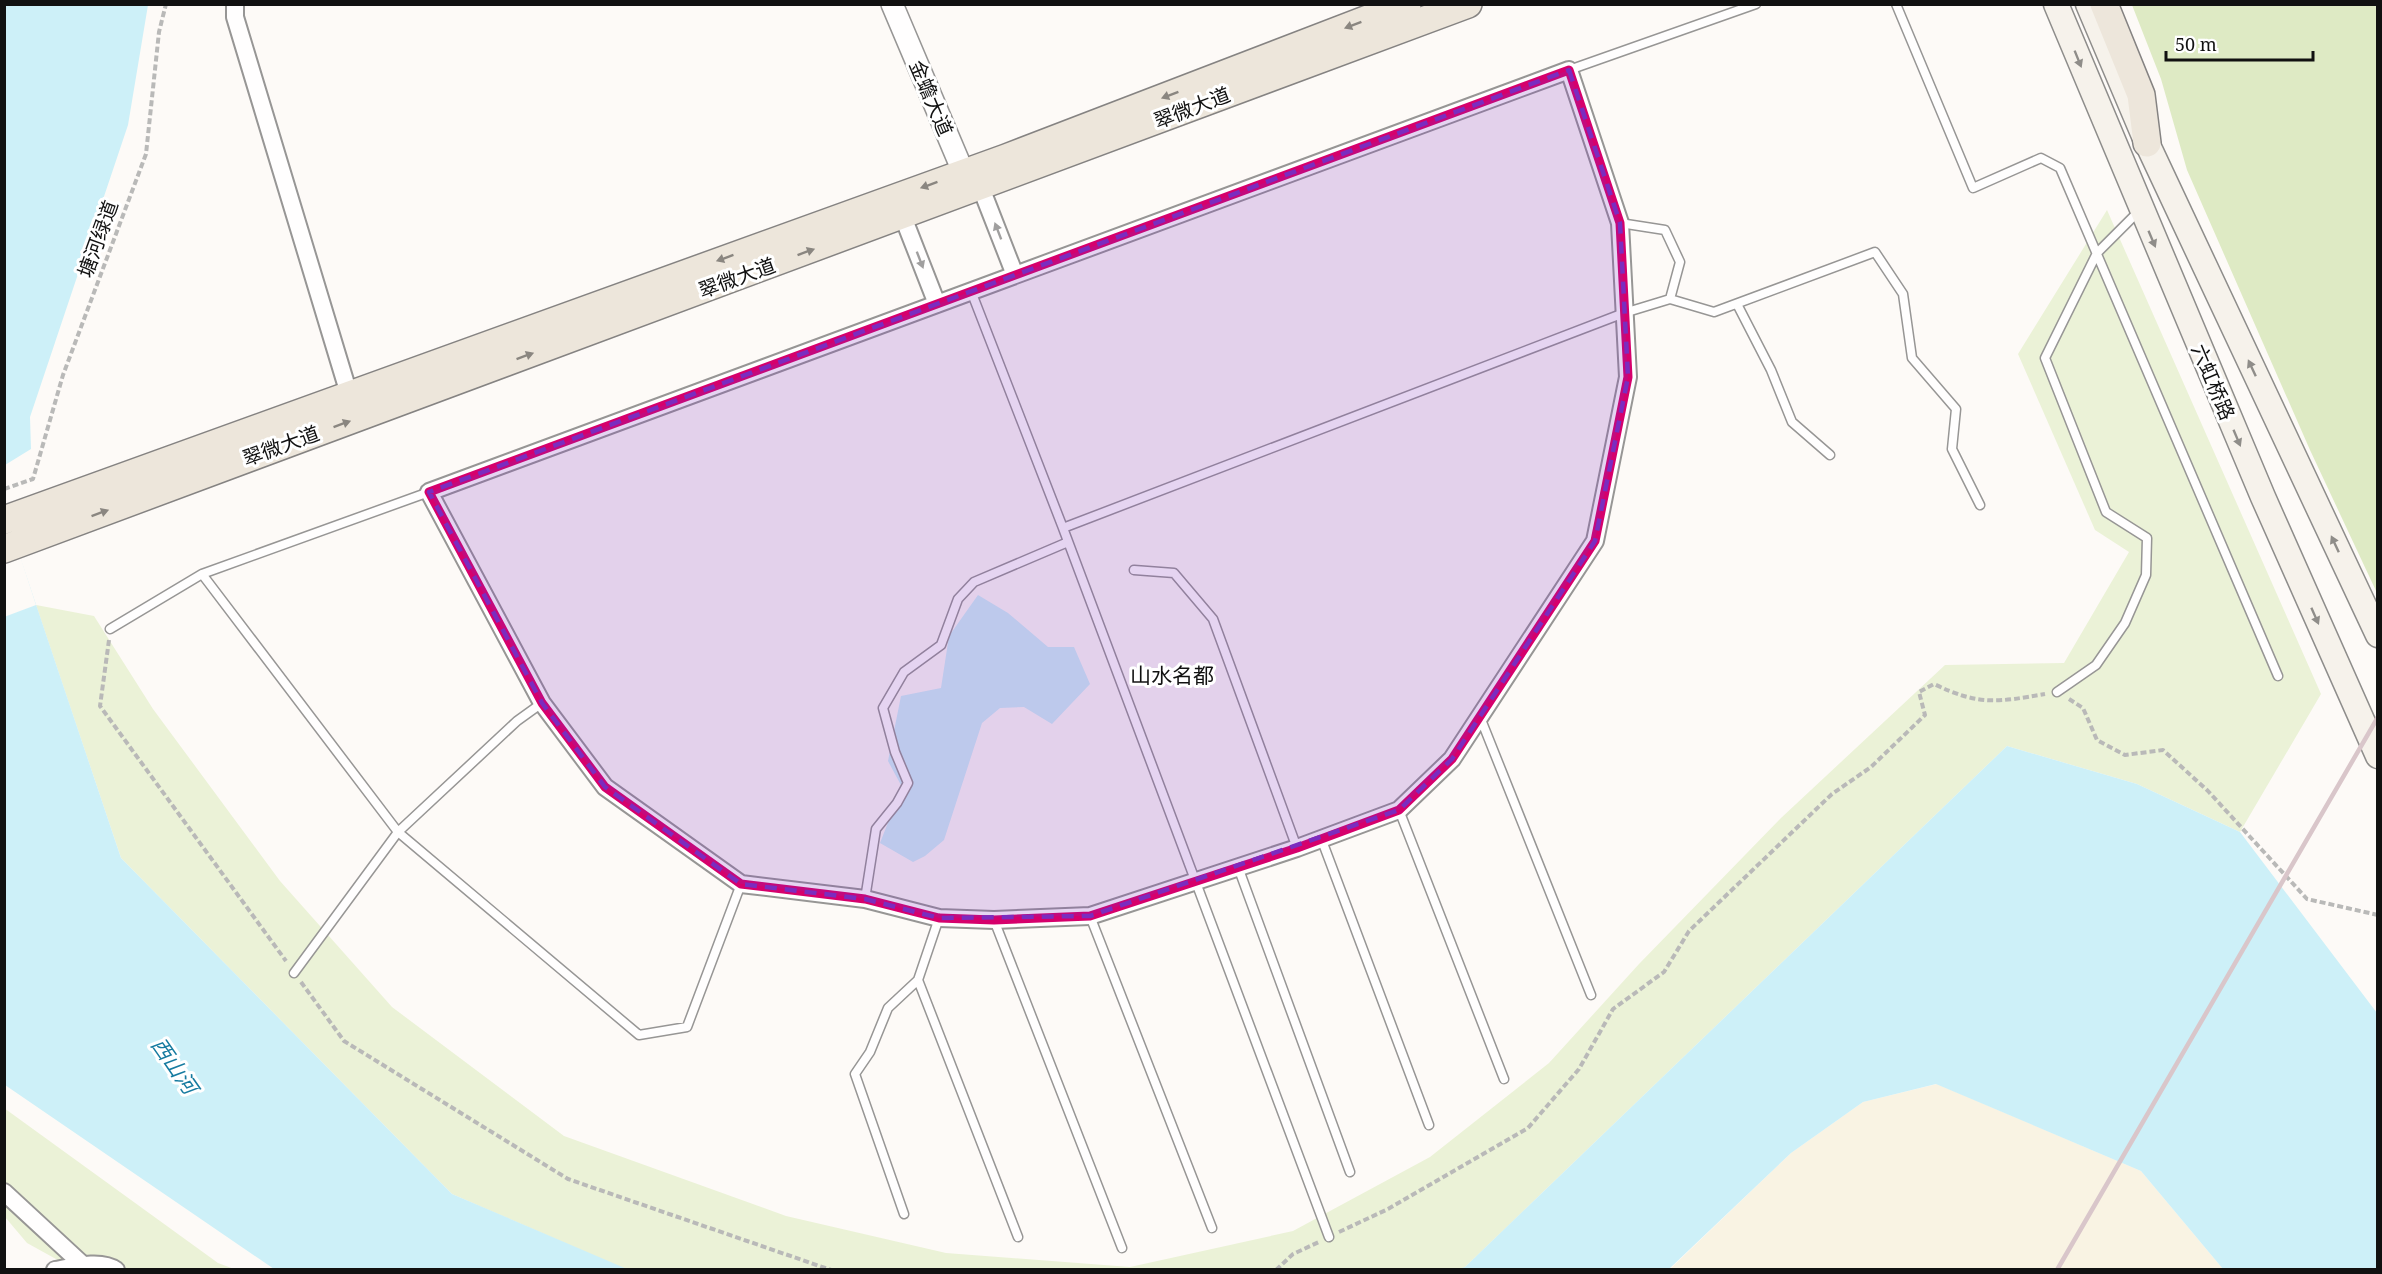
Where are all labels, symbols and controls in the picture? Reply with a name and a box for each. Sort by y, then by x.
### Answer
one-way arrow [1343,21,1361,31]
scale bar [2166,24,2313,62]
text: 50 m [2175,32,2217,56]
one-way arrow [2073,50,2083,68]
street label: 金蟾大道 [903,56,960,140]
street label: 翠微大道 [1150,81,1234,134]
one-way arrow [1161,90,1179,100]
one-way arrow [919,180,937,190]
street label: 塘河绿道 [71,197,124,281]
one-way arrow [993,222,1003,240]
one-way arrow [2148,230,2157,247]
one-way arrow [797,247,815,257]
street label: 翠微大道 [695,251,779,304]
one-way arrow [915,252,925,270]
one-way arrow [716,254,734,264]
street label: 六虹桥路 [2185,340,2242,424]
one-way arrow [516,351,534,361]
one-way arrow [2248,359,2257,376]
one-way arrow [333,418,351,428]
street label: 翠微大道 [239,419,323,472]
one-way arrow [2232,429,2242,447]
one-way arrow [91,507,109,517]
one-way arrow [2330,536,2339,553]
one-way arrow [2311,608,2320,625]
district label: 山水名都 [1130,661,1214,689]
water label: 西山河 [145,1032,207,1103]

